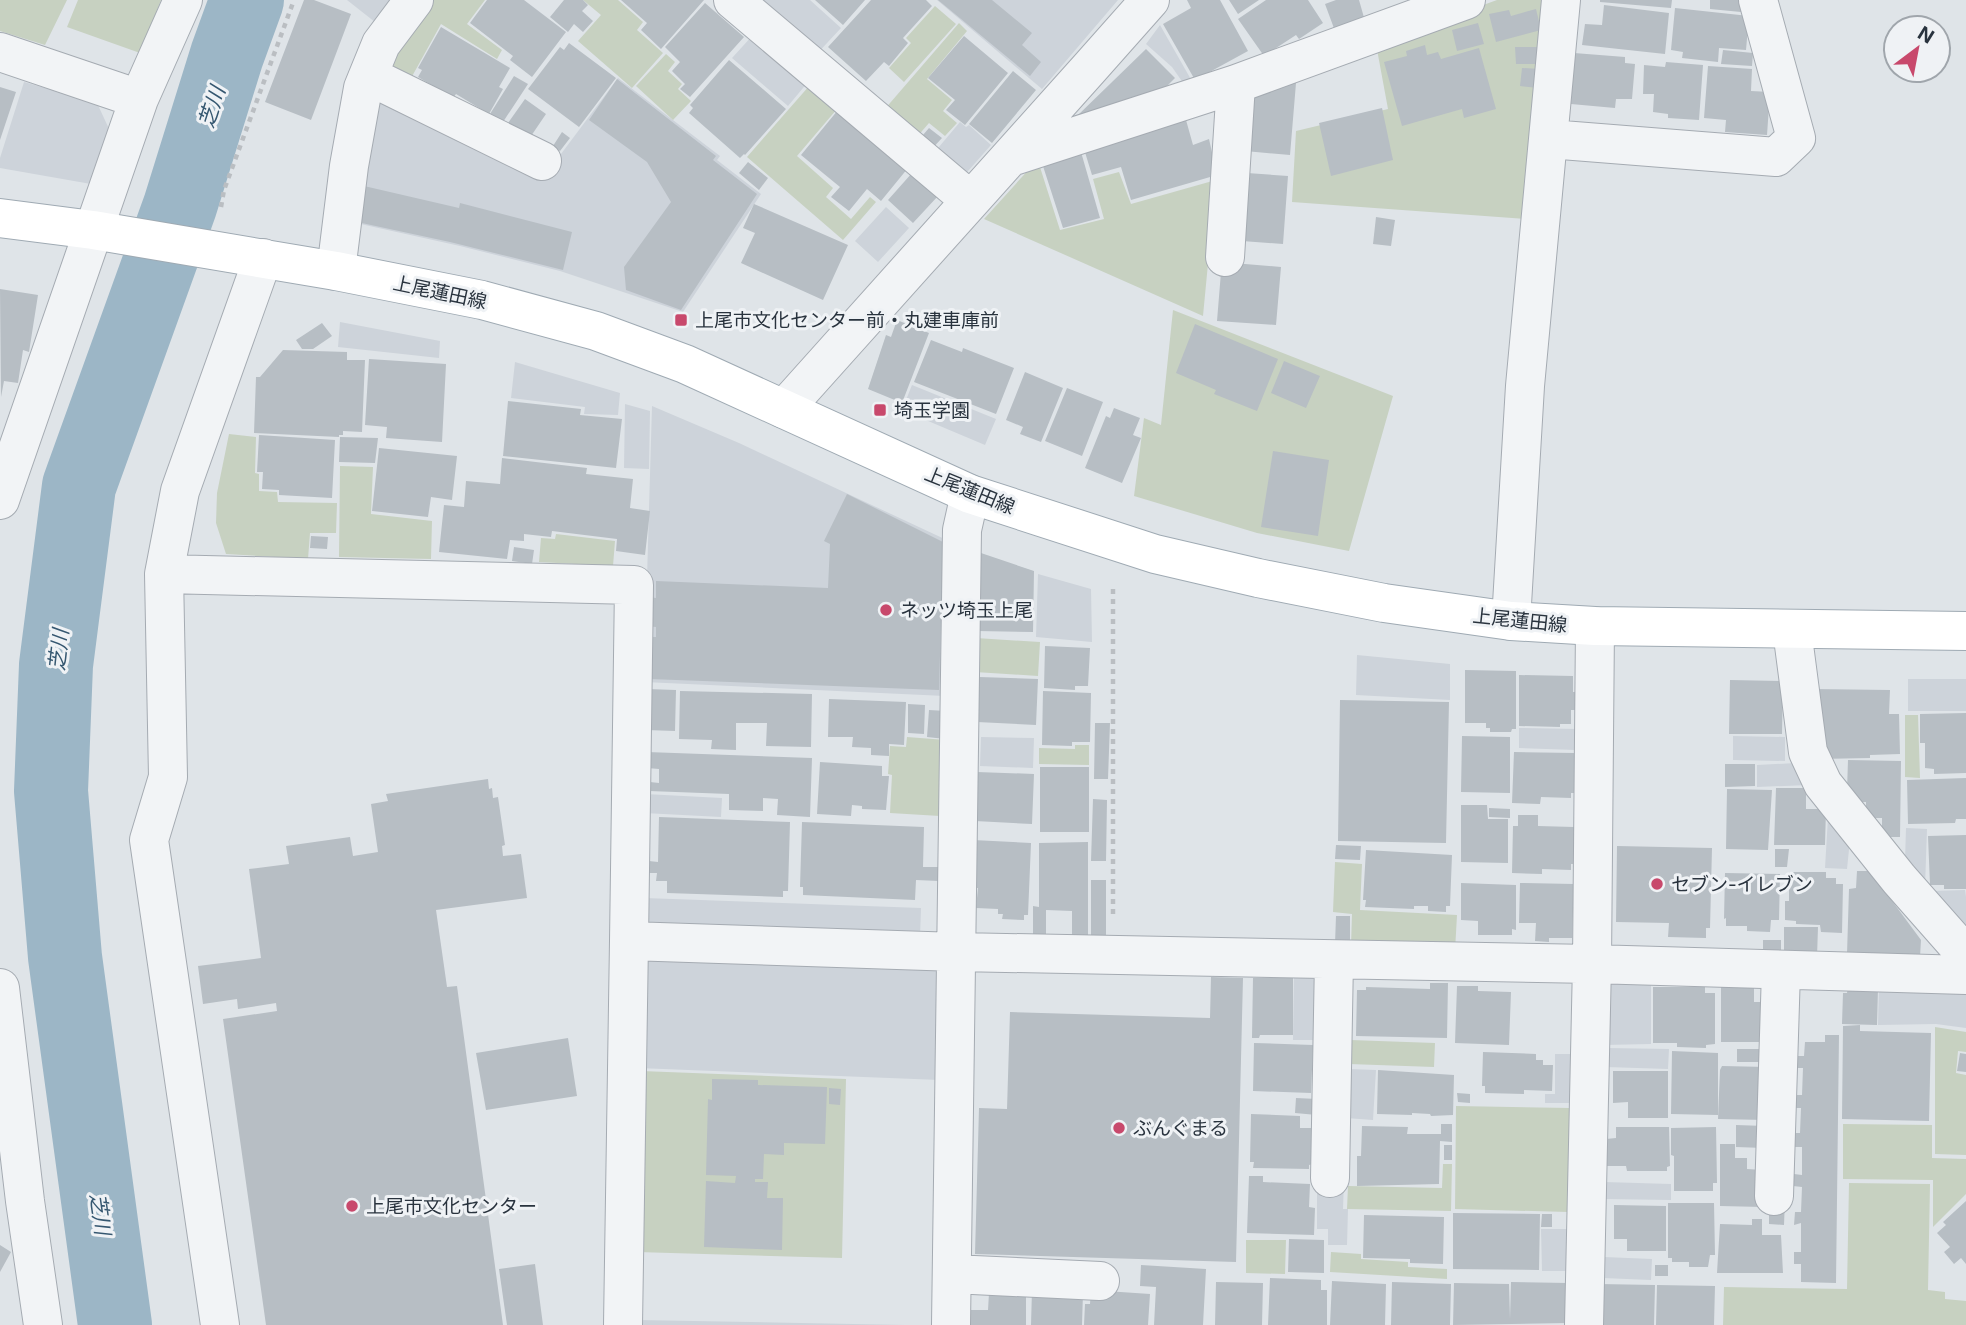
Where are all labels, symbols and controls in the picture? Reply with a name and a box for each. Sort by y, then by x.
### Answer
north arrow [1882,14,1952,84]
text: N [1914,21,1938,49]
water label: 芝川 [193,81,231,131]
street label: 上尾蓮田線 [391,271,489,314]
place label: 上尾市文化センター前・丸建車庫前 [695,309,999,332]
marker: 上尾市文化センター前・丸建車庫前 [673,312,689,328]
place label: 埼玉学園 [894,399,970,422]
marker: 埼玉学園 [872,402,888,418]
street label: 上尾蓮田線 [921,462,1018,519]
place label: ネッツ埼玉上尾 [900,599,1033,622]
marker: ネッツ埼玉上尾 [878,602,894,618]
street label: 上尾蓮田線 [1471,604,1568,637]
water label: 芝川 [44,626,73,672]
place label: セブン-イレブン [1671,873,1813,896]
marker: セブン-イレブン [1649,876,1665,892]
place label: ぶんぐまる [1133,1117,1228,1140]
marker: ぶんぐまる [1111,1120,1127,1136]
water label: 芝川 [85,1191,116,1238]
place label: 上尾市文化センター [366,1195,537,1218]
marker: 上尾市文化センター [344,1198,360,1214]

